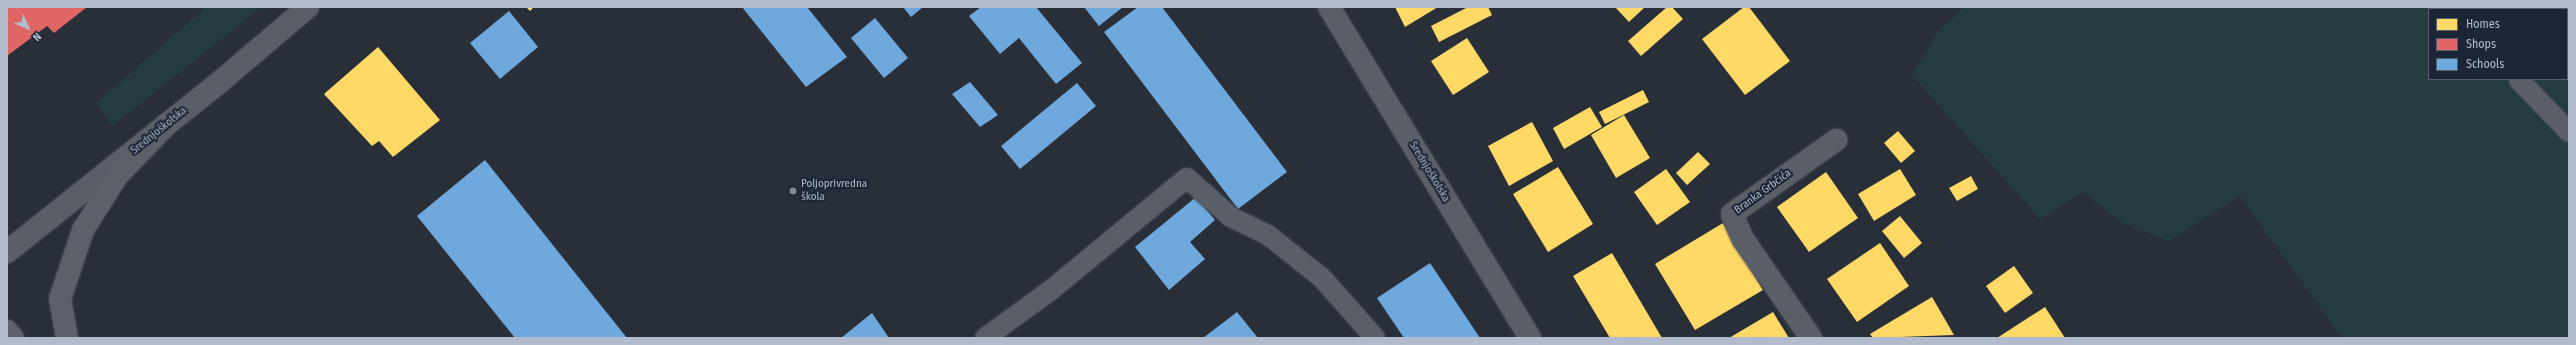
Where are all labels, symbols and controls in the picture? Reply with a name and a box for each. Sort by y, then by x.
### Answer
north arrow [8,8,48,48]
legend [2428,8,2568,80]
text: Homes [2466,17,2500,31]
text: N [30,30,44,44]
text: Shops [2466,37,2496,51]
text: Schools [2466,57,2504,71]
street label: Srednjoškolska [128,104,190,158]
street label: Srednjoškolska [1406,139,1452,205]
street label: Branka Grbčića [1732,167,1794,217]
place label: Poljoprivredna škola [801,178,867,204]
marker: Poljoprivredna škola [788,186,798,196]

